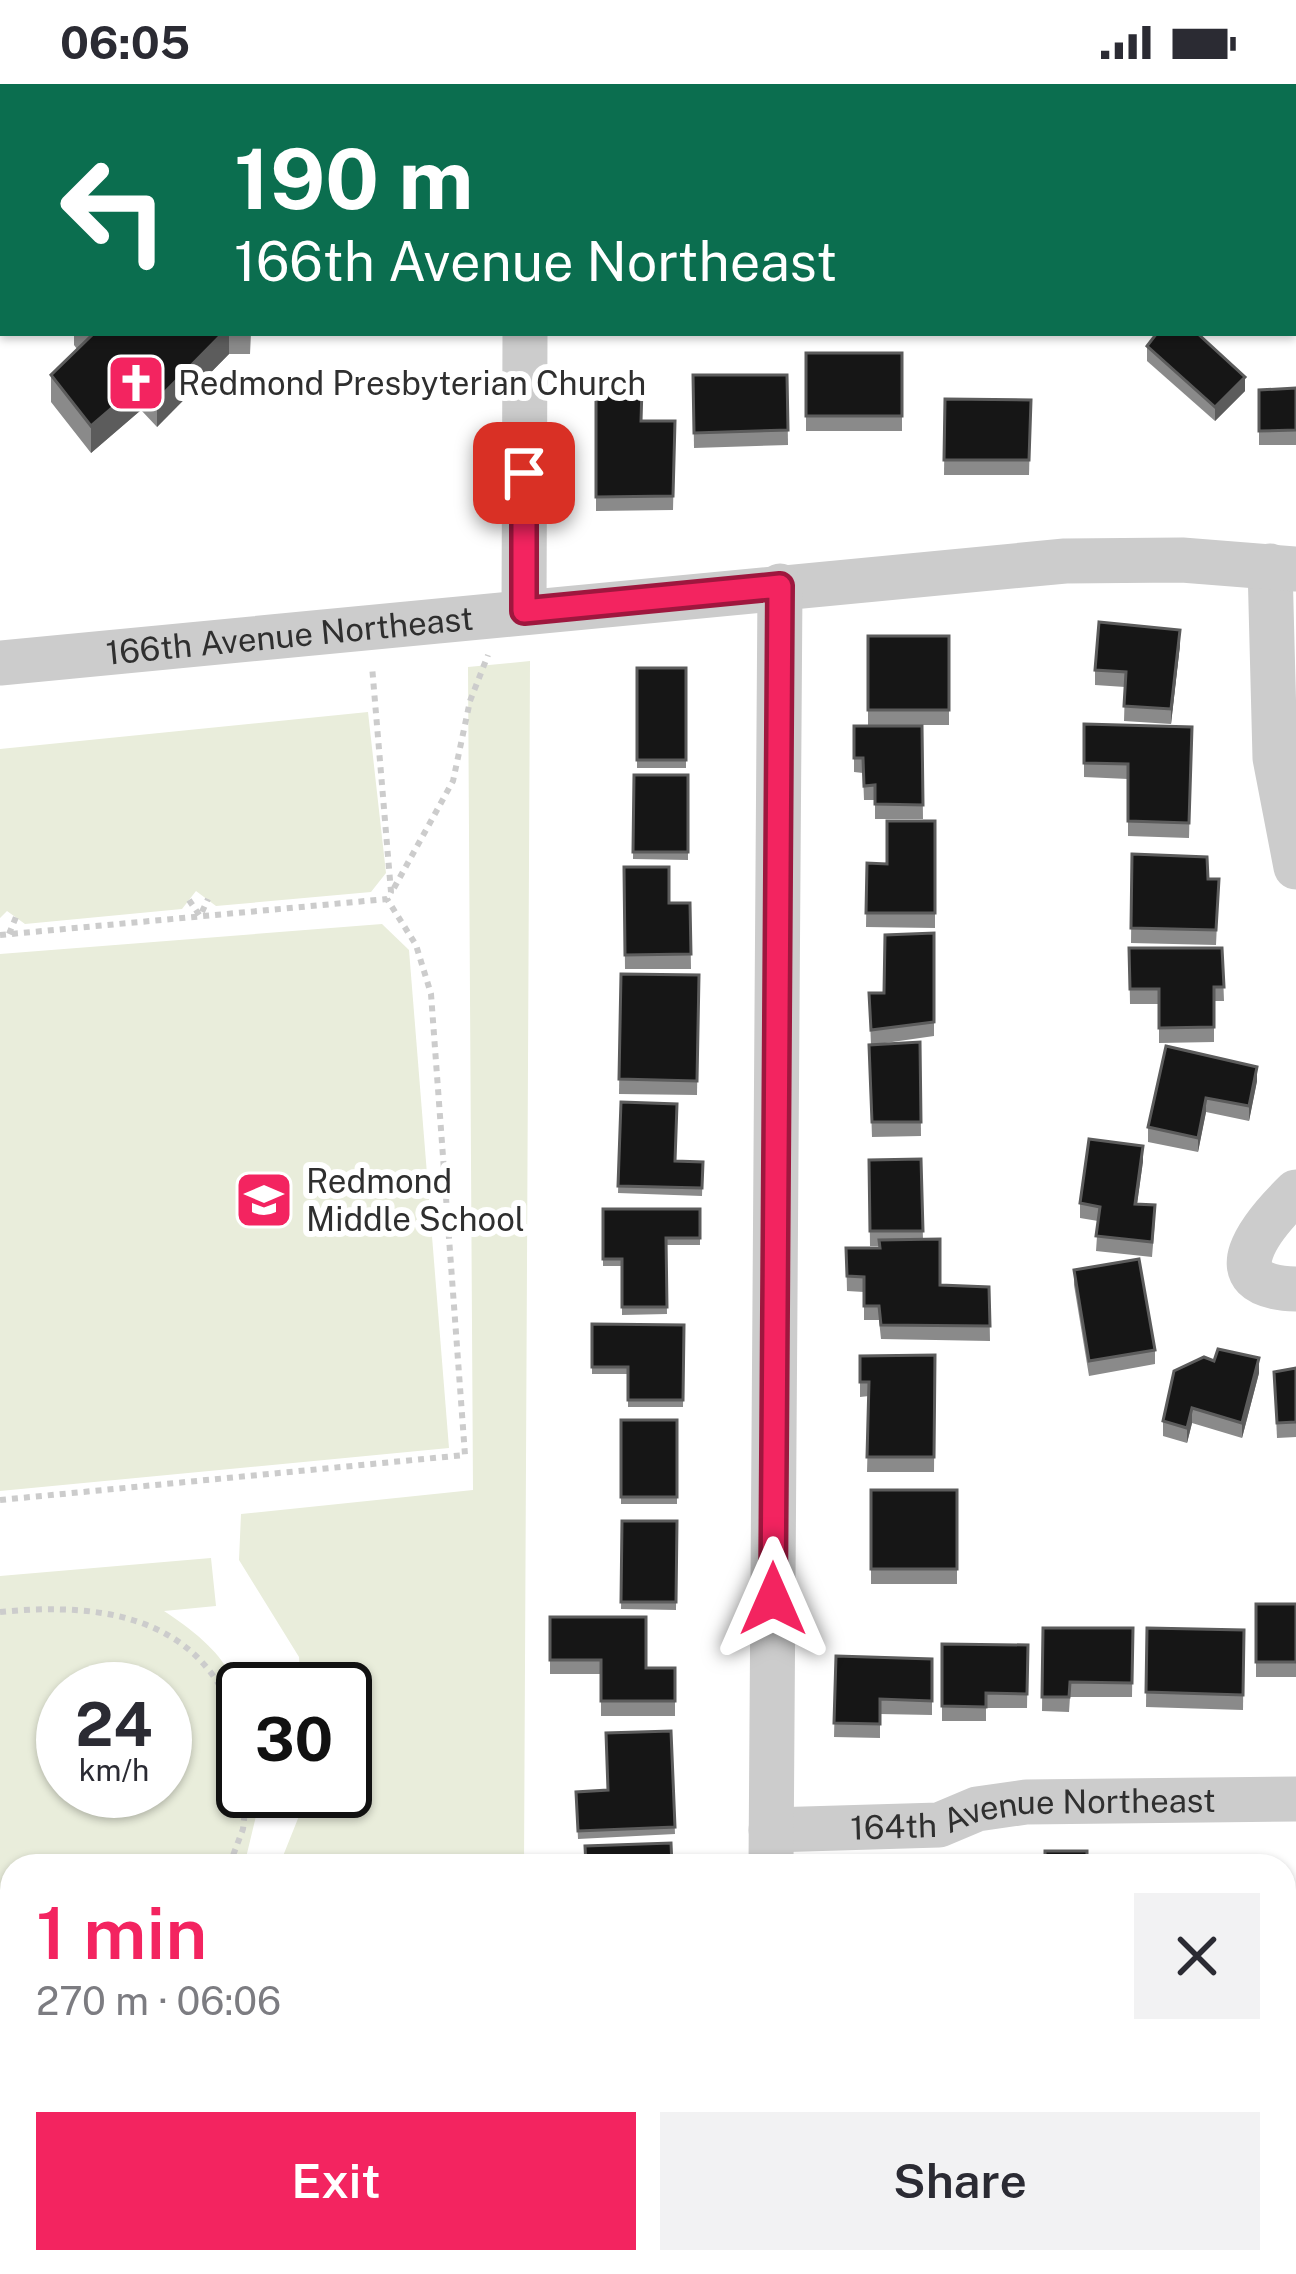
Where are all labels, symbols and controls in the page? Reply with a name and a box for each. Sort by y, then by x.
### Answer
text: 06:05 [60,16,190,69]
text: 190 m [234,129,473,228]
icon: left [36,132,192,288]
text: 166th Avenue Northeast [234,230,837,293]
church icon: Redmond Presbyterian Church [105,352,167,414]
place label: Redmond Presbyterian Church [178,364,646,402]
pin [473,422,575,524]
icon: arrive [491,440,557,506]
street label: 166th Avenue Northeast [104,599,475,672]
place label: Redmond Middle School [306,1162,525,1238]
school or university icon: Redmond Middle School [233,1169,295,1231]
position arrow [710,1536,836,1662]
speed limit sign: 30 [216,1662,372,1818]
text: 24 [75,1689,153,1760]
text: km/h [79,1752,149,1788]
street label: 164th Avenue Northeast [850,1781,1216,1847]
text: 1 min [36,1891,207,1975]
button: close [1134,1893,1260,2019]
text: 270 m · 06:06 [36,1978,281,2024]
button: Exit [36,2112,636,2250]
button: Share [660,2112,1260,2250]

